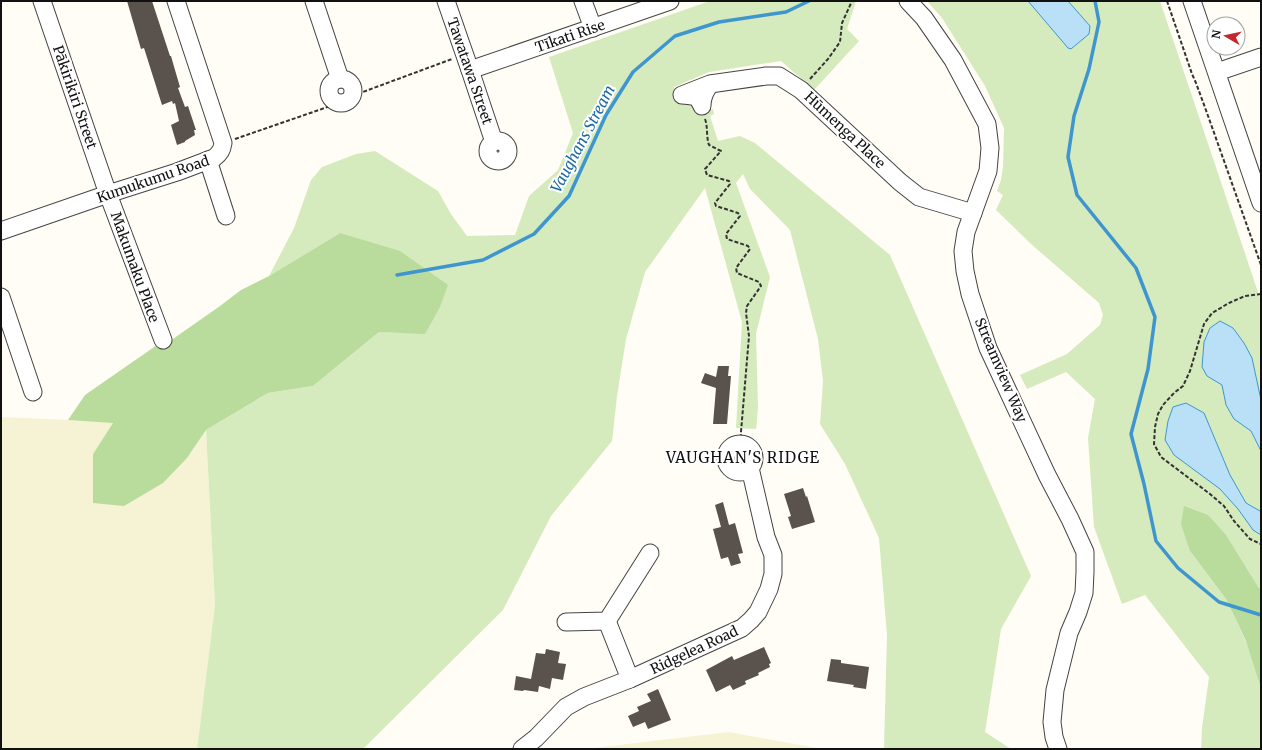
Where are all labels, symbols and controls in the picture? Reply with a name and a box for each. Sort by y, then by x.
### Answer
street label: Tawatawa Street [443,15,497,127]
street label: Tīkati Rise [533,16,607,56]
north arrow [1206,16,1246,56]
text: N [1209,29,1224,40]
street label: Pākirikiri Street [49,43,101,152]
water label: Vaughans Stream [546,82,619,196]
street label: Hūmenga Place [801,88,889,172]
street label: Kumukumu Road [94,151,212,207]
street label: Makumaku Place [107,209,163,325]
street label: Streamview Way [971,315,1031,426]
district label: VAUGHAN'S RIDGE [665,448,820,467]
street label: Ridgelea Road [647,622,741,678]

